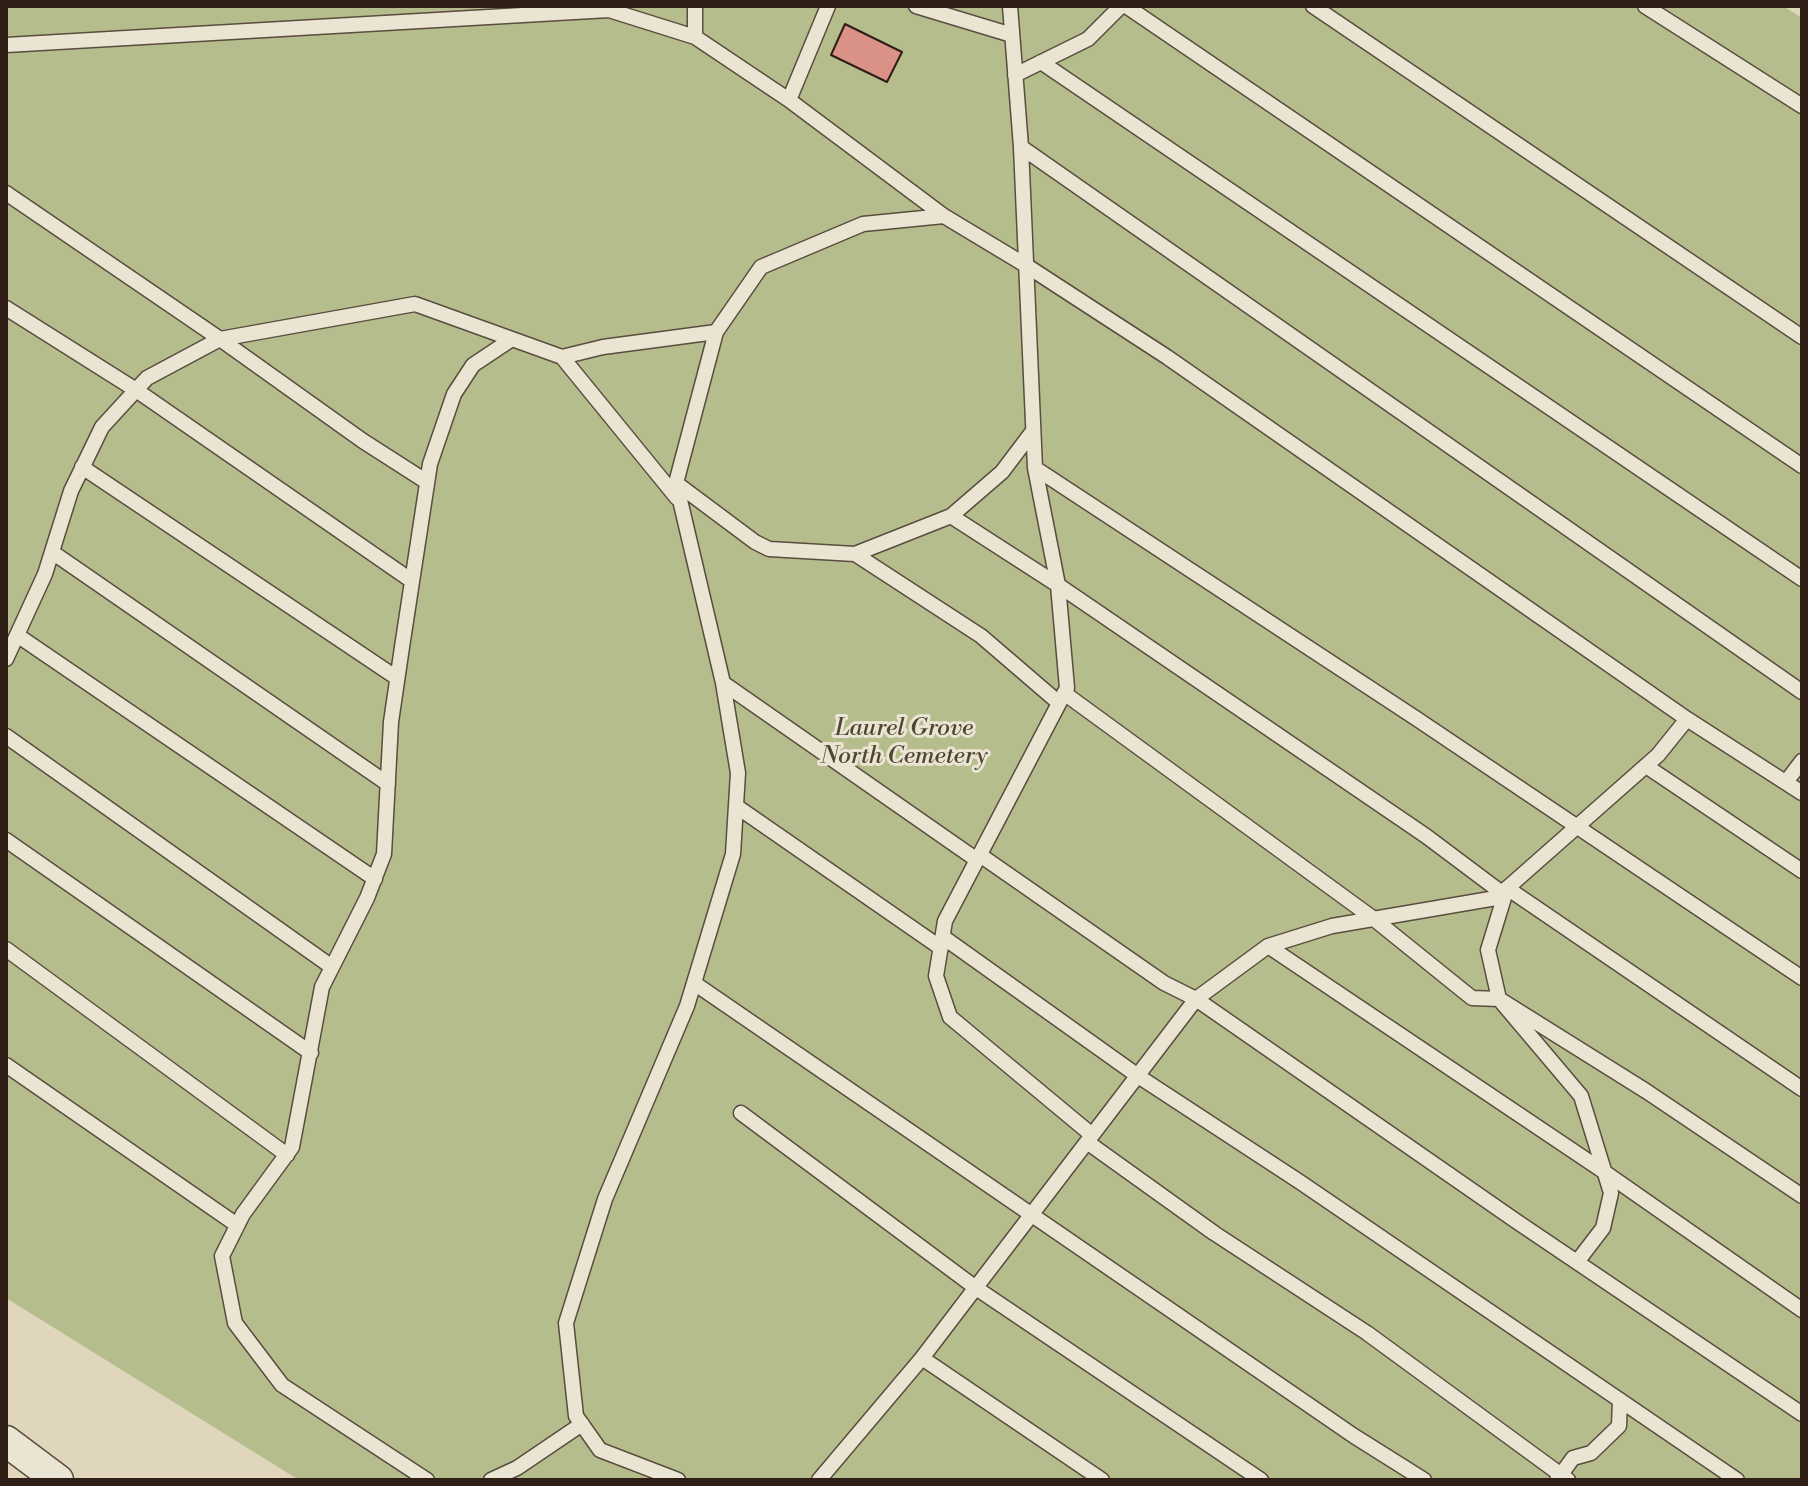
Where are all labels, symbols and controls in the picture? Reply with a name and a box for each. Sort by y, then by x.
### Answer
park label: Laurel Grove North Cemetery [820,715,988,771]

